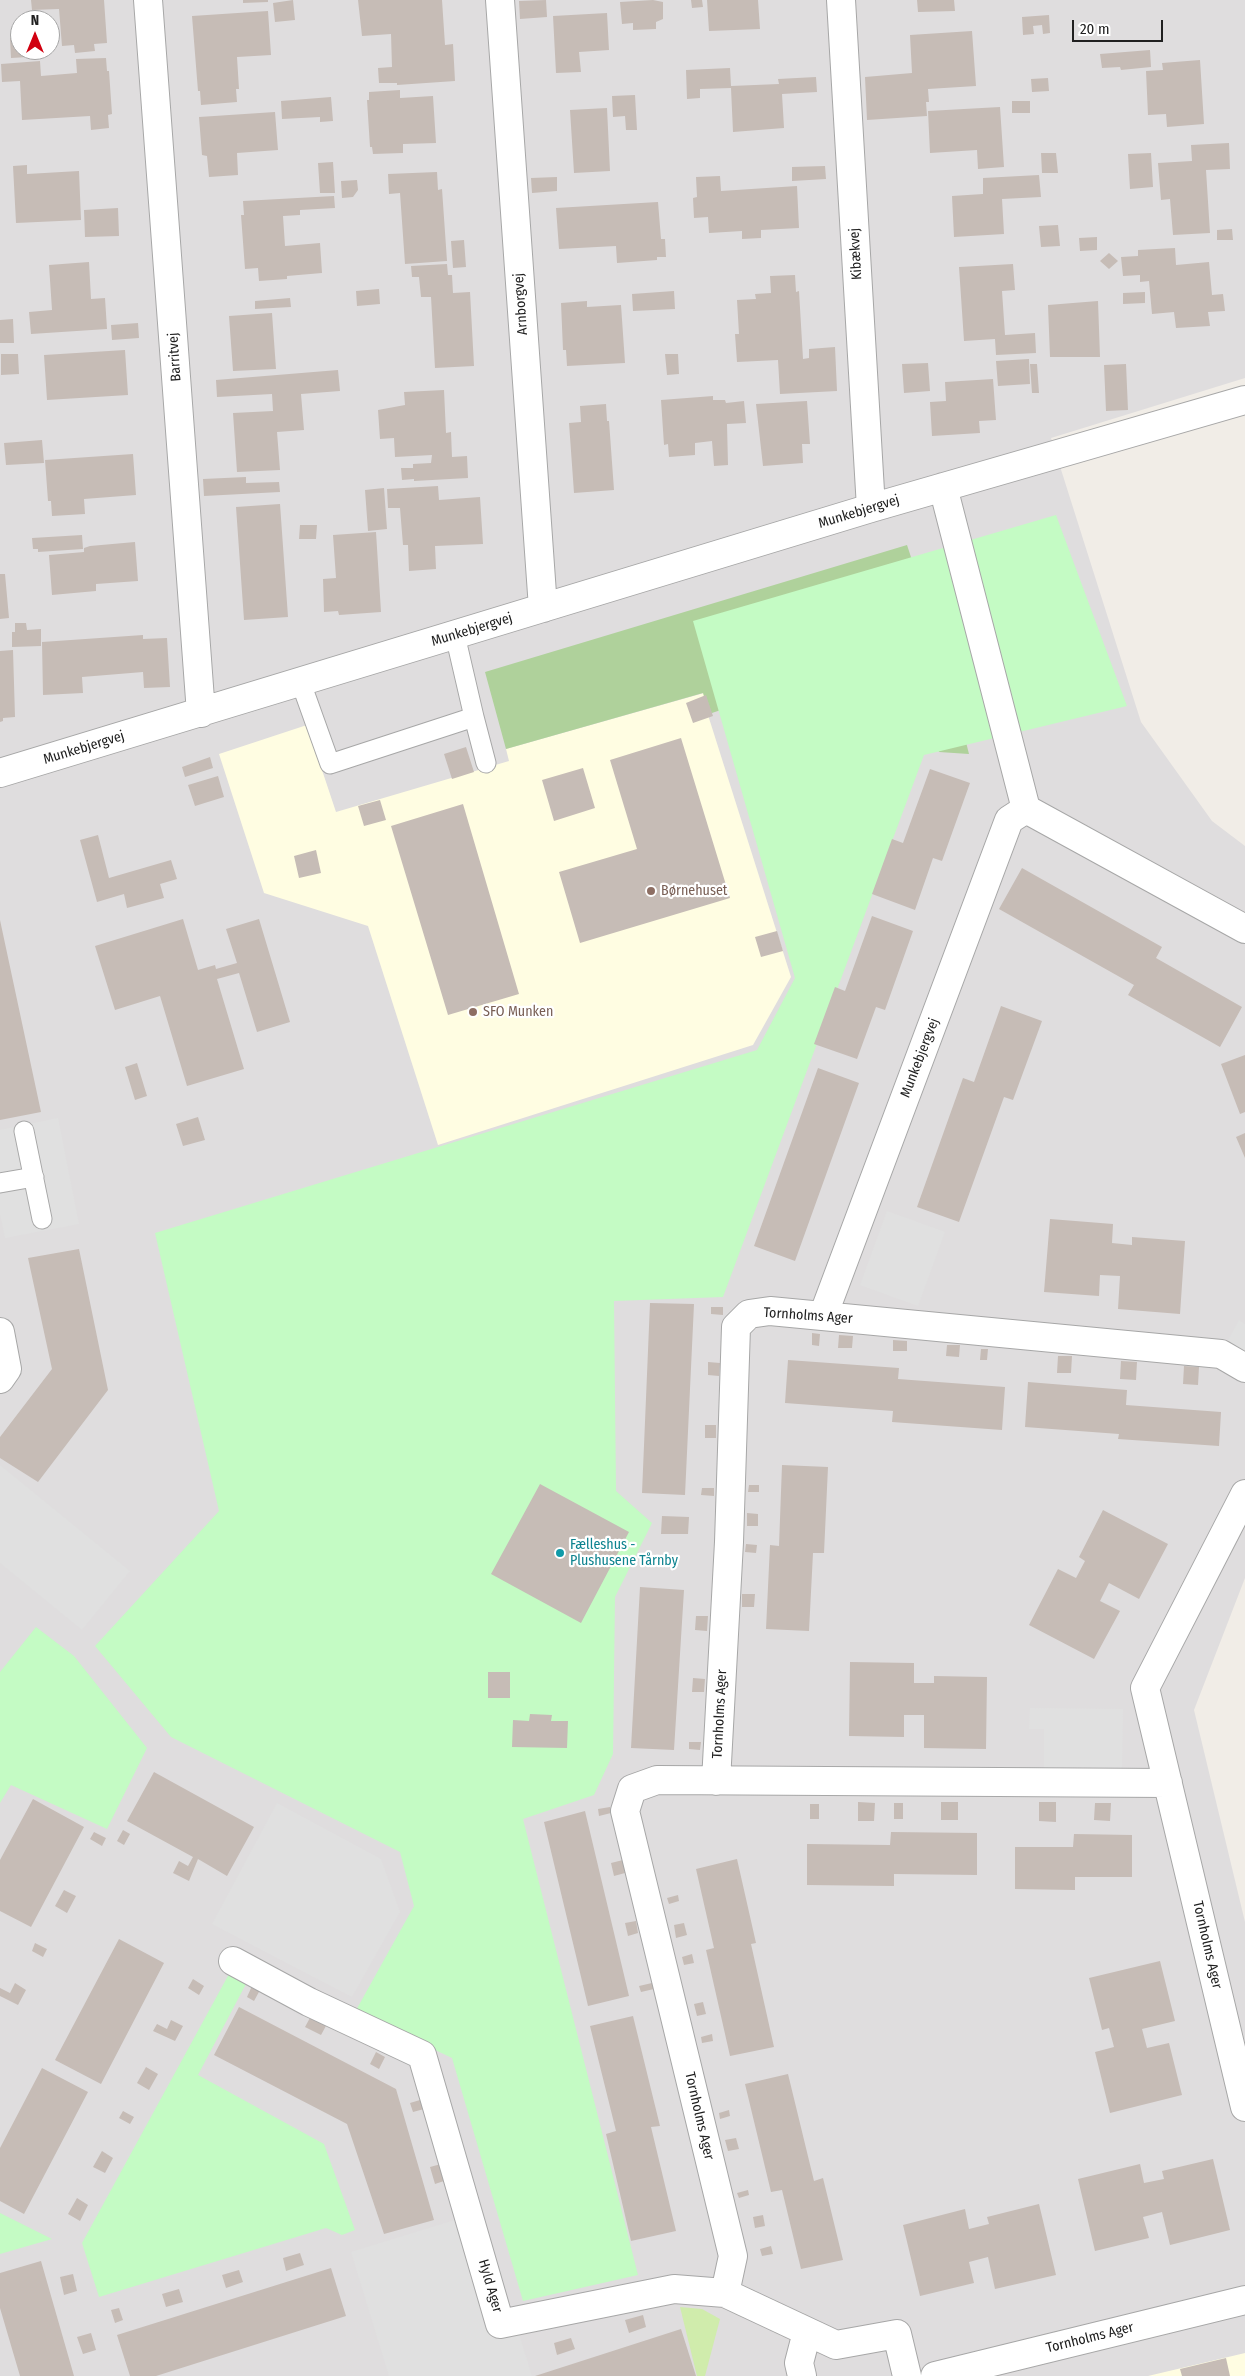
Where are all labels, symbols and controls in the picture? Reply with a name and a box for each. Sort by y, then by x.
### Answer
north arrow [10,10,60,60]
scale bar [1075,10,1166,42]
text: N [31,12,39,29]
text: 20 m [1080,20,1110,38]
street label: Kibækvej [846,228,866,280]
street label: Arnborgvej [510,272,532,336]
street label: Barritvej [165,332,185,382]
street label: Munkebjergvej [816,492,902,532]
street label: Munkebjergvej [429,610,515,650]
street label: Munkebjergvej [41,728,127,768]
place label: Børnehuset [661,883,727,899]
marker: Børnehuset [645,885,657,897]
place label: SFO Munken [483,1004,553,1020]
marker: SFO Munken [467,1006,479,1018]
street label: Munkebjergvej [897,1016,943,1100]
street label: Tornholms Ager [763,1305,853,1327]
place label: Fælleshus - Plushusene Tårnby [570,1537,678,1570]
marker: Fælleshus - Plushusene Tårnby [554,1547,566,1559]
street label: Tornholms Ager [709,1669,731,1759]
street label: Tornholms Ager [1189,1900,1225,1990]
street label: Tornholms Ager [681,2071,717,2161]
street label: Hyld Ager [474,2257,506,2315]
street label: Tornholms Ager [1045,2319,1135,2357]

